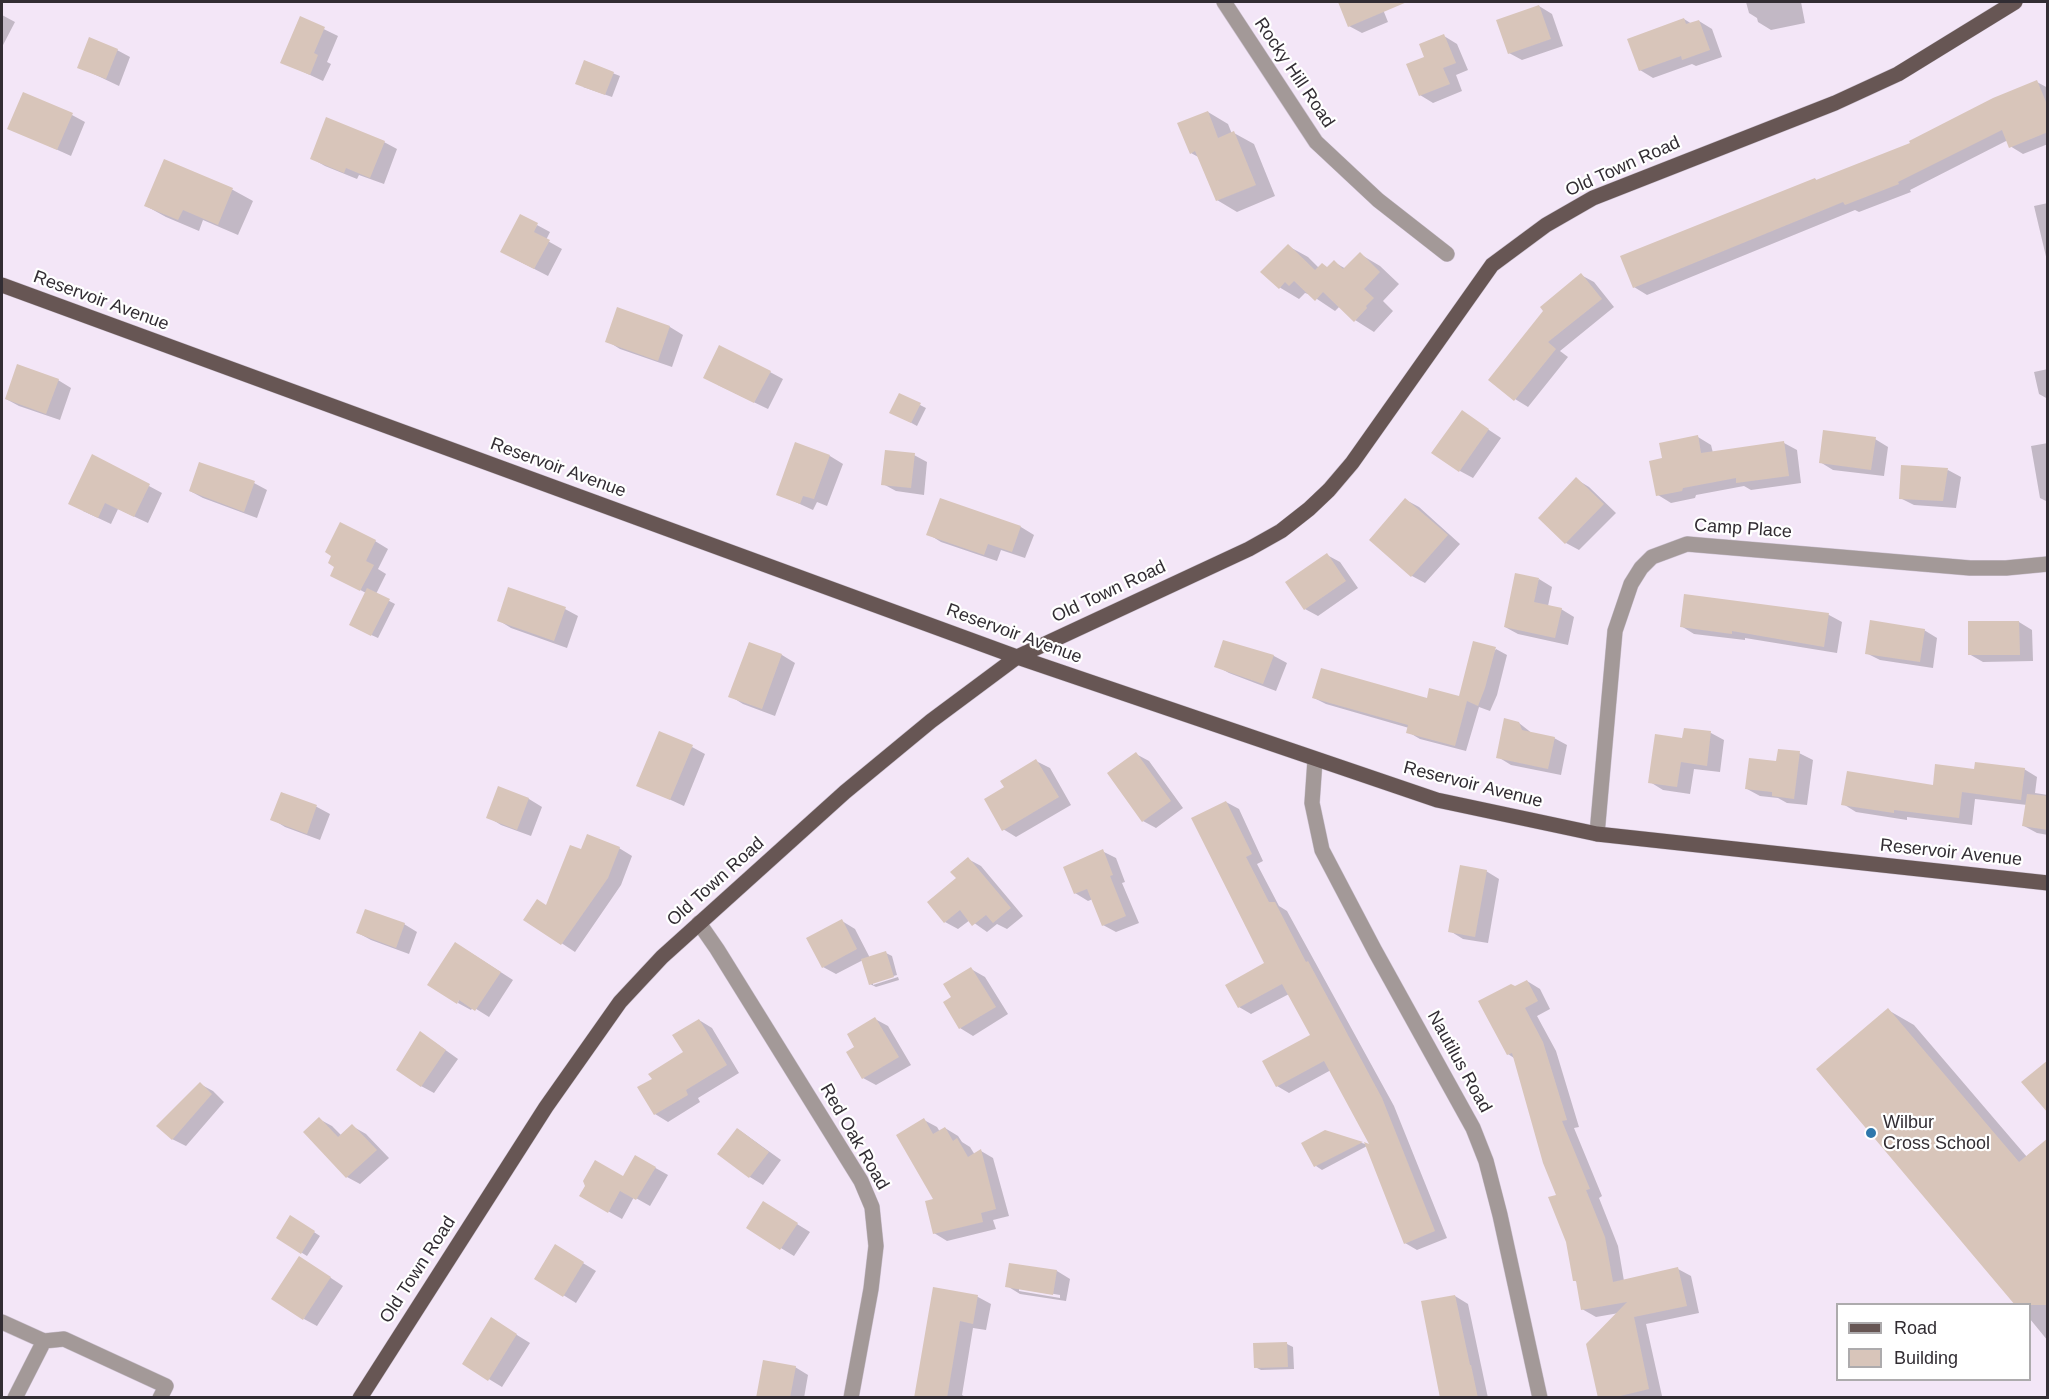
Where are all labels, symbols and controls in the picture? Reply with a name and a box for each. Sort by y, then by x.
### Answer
street label: Rocky Hill Road [1249,14,1339,132]
street label: Old Town Road [1562,132,1684,202]
street label: Reservoir Avenue [30,266,172,336]
street label: Reservoir Avenue [487,433,629,503]
street label: Camp Place [1693,515,1793,543]
street label: Old Town Road [1049,556,1169,628]
street label: Reservoir Avenue [943,599,1085,669]
street label: Reservoir Avenue [1401,757,1545,813]
street label: Old Town Road [663,833,769,931]
street label: Reservoir Avenue [1879,835,2023,871]
street label: Nautilus Road [1422,1007,1496,1117]
street label: Red Oak Road [815,1080,893,1194]
place label: Wilbur Cross School [1883,1112,1990,1154]
marker: Wilbur Cross School [1864,1126,1878,1140]
street label: Old Town Road [375,1213,461,1327]
legend [1836,1303,2031,1381]
text: Road [1894,1318,1937,1338]
text: Building [1894,1348,1958,1368]

